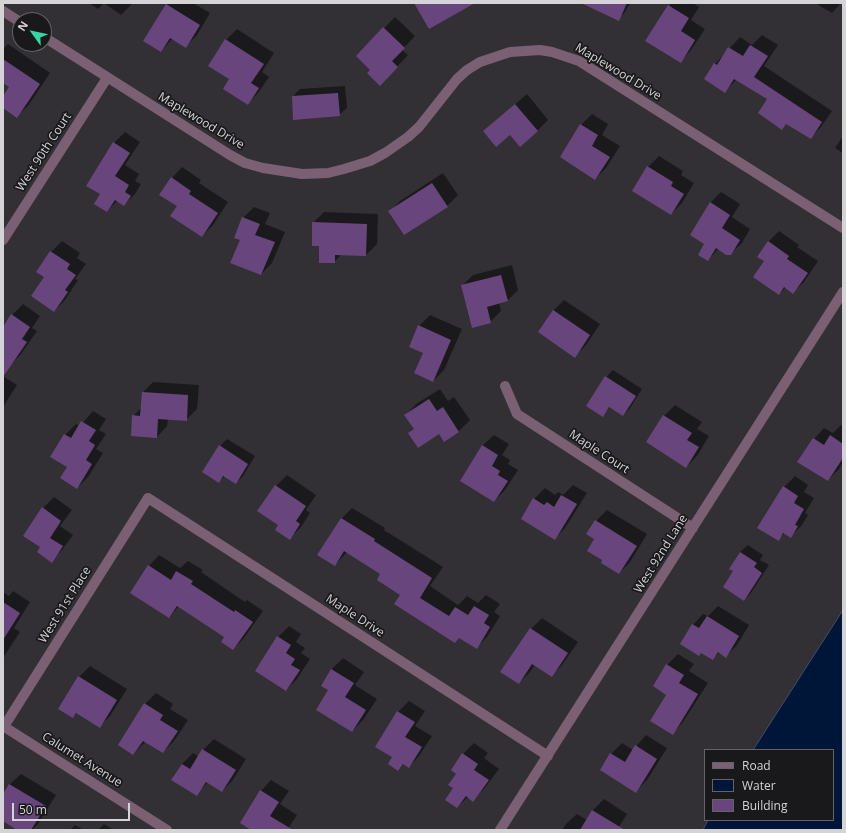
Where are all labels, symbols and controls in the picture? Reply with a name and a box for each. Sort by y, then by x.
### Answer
north arrow [12,12,52,52]
text: N [14,18,31,34]
street label: Maplewood Drive [572,41,664,103]
street label: Maplewood Drive [155,90,247,152]
street label: West 90th Court [13,110,75,194]
street label: Maple Court [566,427,632,477]
street label: West 92nd Lane [631,512,691,596]
street label: West 91st Place [36,564,94,646]
street label: Maple Drive [323,592,387,640]
street label: Calumet Avenue [39,730,125,790]
legend [704,749,834,821]
text: Road [742,757,771,774]
text: Water [742,777,776,794]
scale bar [14,795,132,821]
text: Building [742,797,787,814]
text: 50 m [19,801,47,818]

